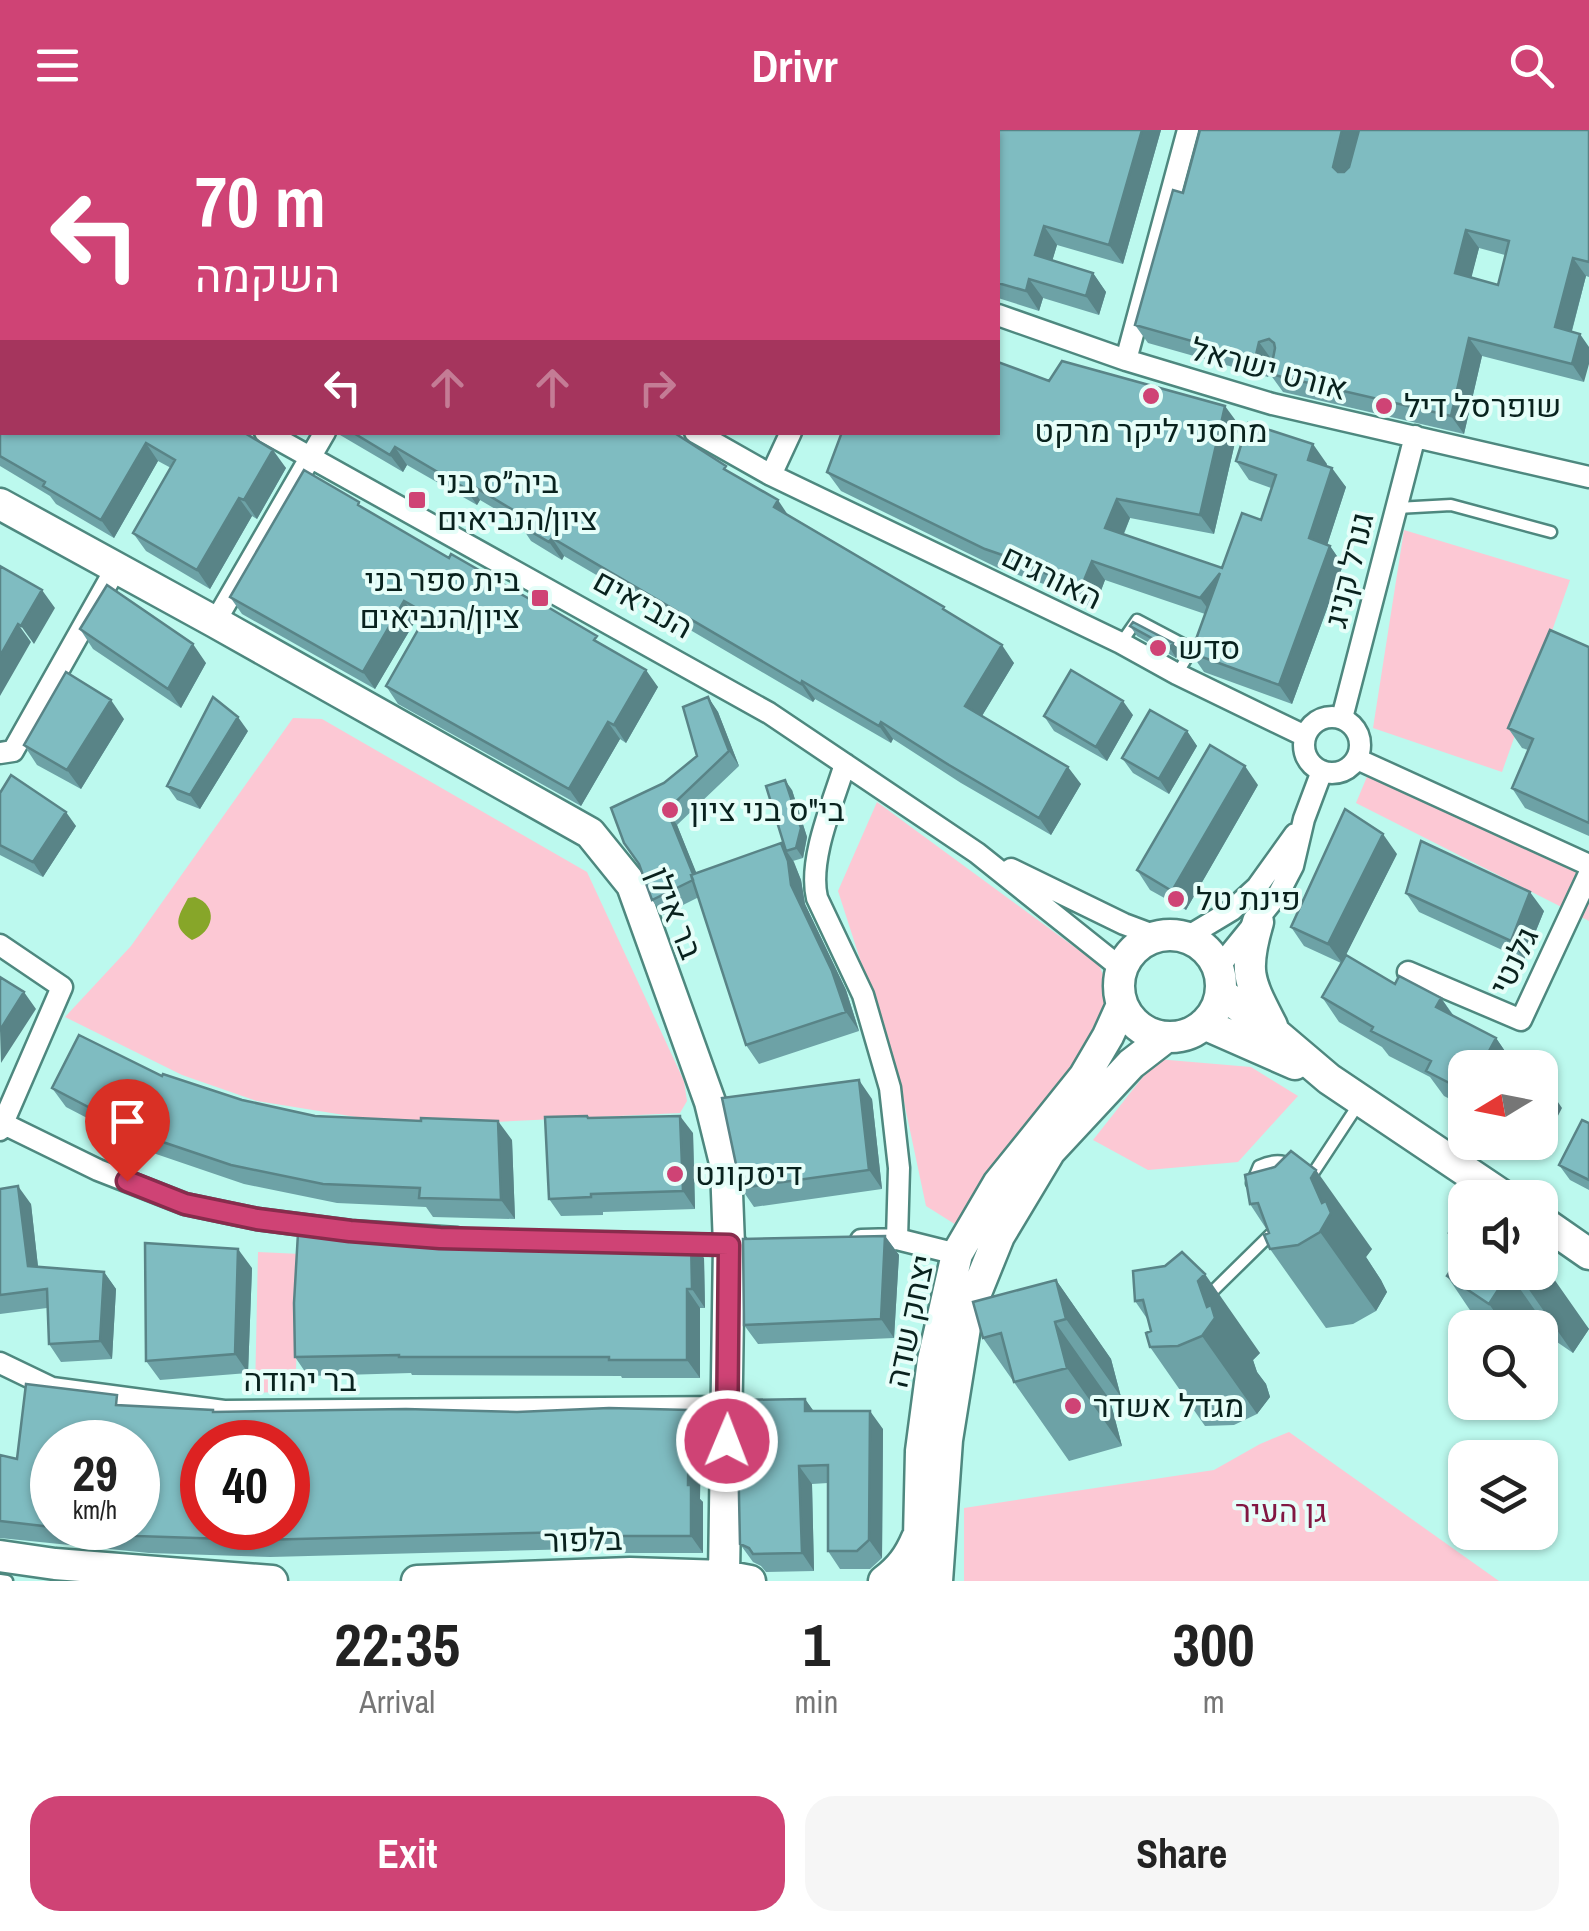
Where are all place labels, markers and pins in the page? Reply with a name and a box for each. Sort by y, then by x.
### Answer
place label: שופרסל דיל [1404,384,1562,427]
marker: מחסני ליקר מרקט [1140,385,1162,407]
marker: שופרסל דיל [1373,395,1395,417]
place label: מחסני ליקר מרקט [1034,409,1268,452]
place label: ביה״ס בני ציון/הנביאים [437,460,598,540]
marker: ביה״ס בני ציון/הנביאים [406,489,428,511]
place label: בית ספר בני ציון/הנביאים [359,558,520,638]
marker: בית ספר בני ציון/הנביאים [529,587,551,609]
place label: סדש [1178,626,1240,669]
marker: סדש [1147,637,1169,659]
place label: בי"ס בני ציון [690,788,845,831]
marker: בי"ס בני ציון [659,799,681,821]
place label: פינת טל [1196,877,1301,920]
marker: פינת טל [1165,888,1187,910]
pin [85,1079,170,1182]
place label: דיסקונט [695,1152,802,1195]
marker: דיסקונט [664,1163,686,1185]
place label: מגדל אשדר [1093,1384,1244,1427]
marker: מגדל אשדר [1062,1395,1084,1417]

